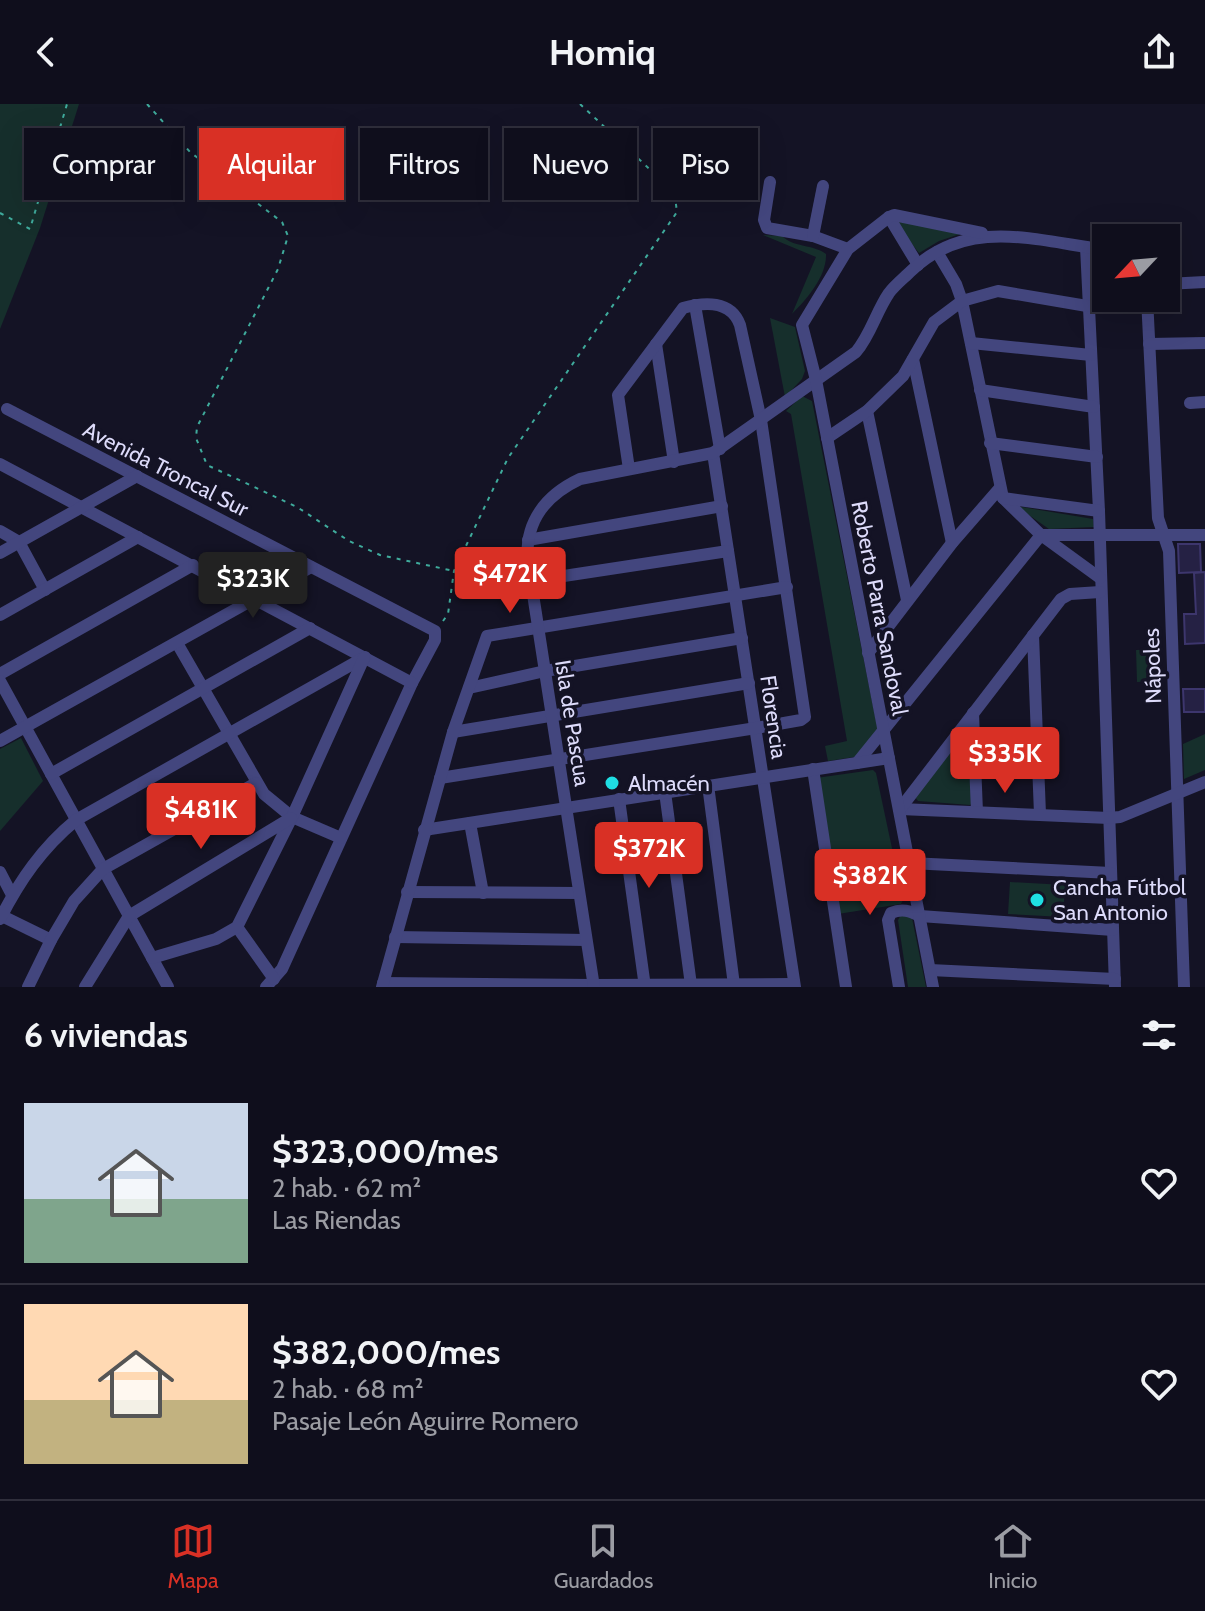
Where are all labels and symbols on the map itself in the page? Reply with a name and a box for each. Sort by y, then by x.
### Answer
north arrow [1092,224,1180,312]
street label: Avenida Troncal Sur [79,416,253,523]
street label: Roberto Parra Sandoval [845,498,914,719]
pin: $472K [454,547,566,615]
pin: $323K [197,552,309,620]
street label: Nápoles [1138,628,1167,704]
street label: Isla de Pascua [549,658,596,789]
street label: Florencia [754,674,793,761]
pin: $335K [949,727,1061,795]
place label: Almacén [628,770,710,797]
marker: Almacén [603,774,621,792]
pin: $481K [145,783,257,851]
pin: $372K [593,822,705,890]
pin: $382K [814,849,926,917]
place label: Cancha Fútbol San Antonio [1053,874,1187,926]
marker: Cancha Fútbol San Antonio [1028,891,1046,909]

